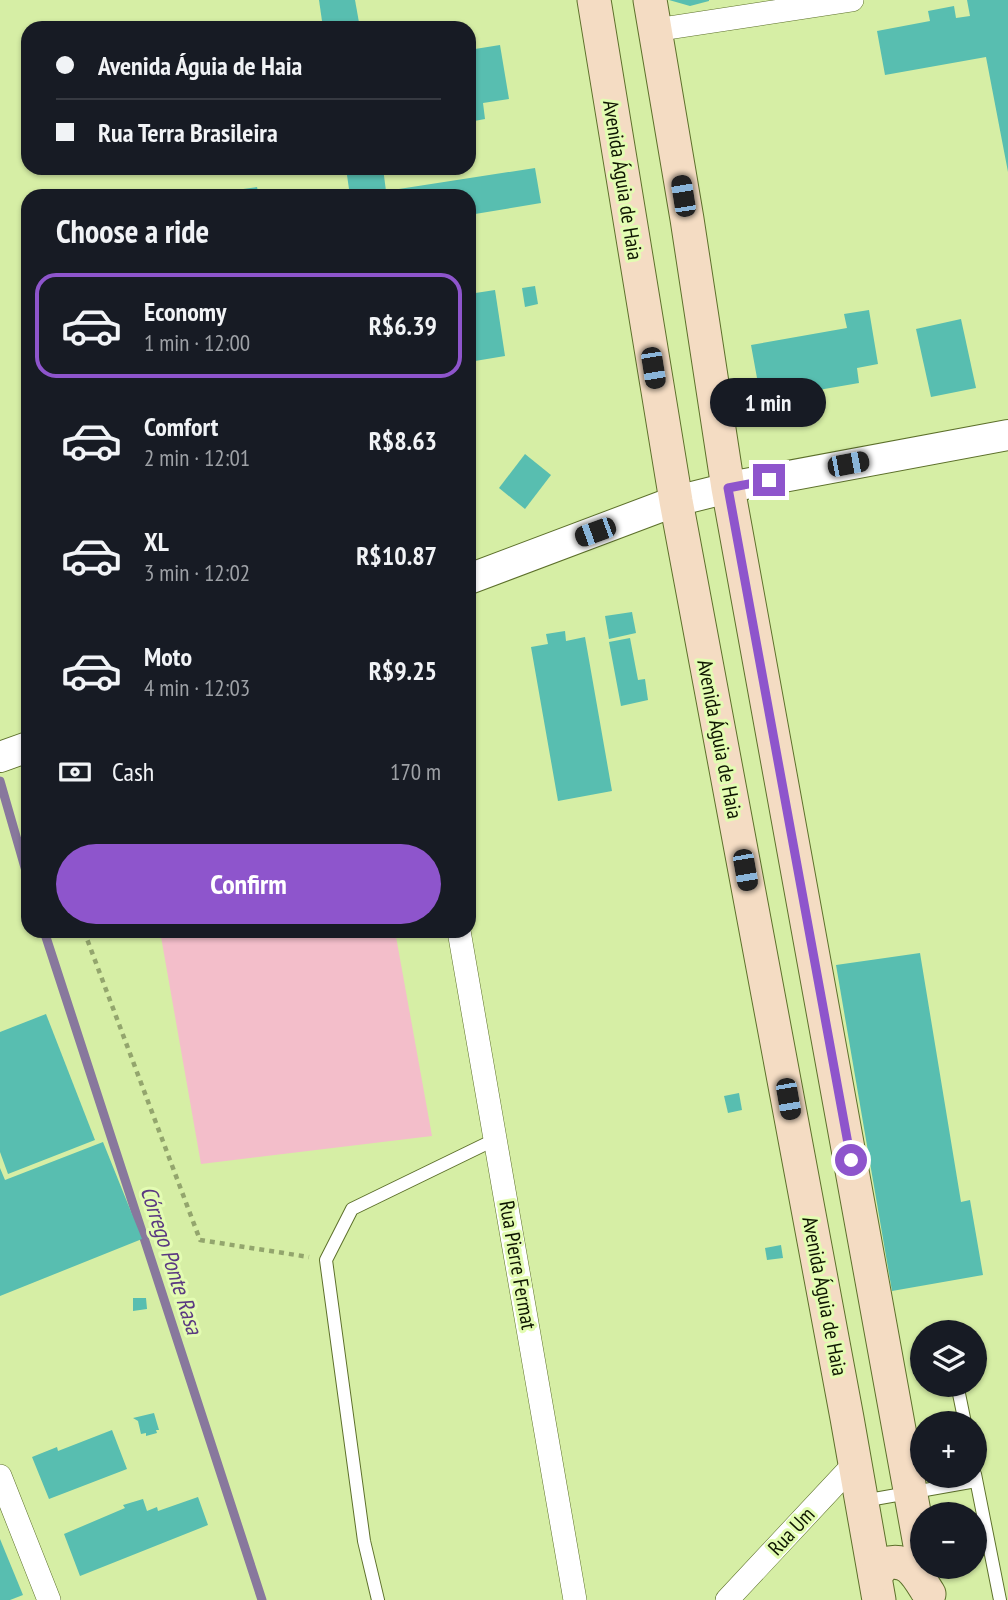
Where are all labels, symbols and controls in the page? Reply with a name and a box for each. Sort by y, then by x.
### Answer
text: Avenida Águia de Haia [98,49,302,82]
street label: Avenida Águia de Haia [597,98,649,262]
text: Rua Terra Brasileira [98,116,278,149]
car [670,174,697,218]
text: Choose a ride [56,210,209,252]
icon: car [60,294,123,357]
text: Economy [144,295,226,328]
text: R$6.39 [369,309,437,342]
text: 1 min · 12:00 [144,328,250,357]
car [640,346,667,390]
callout: 1 min [711,378,827,428]
text: 1 min [745,388,791,417]
icon: car [60,409,123,472]
text: Comfort [144,410,218,443]
text: R$8.63 [369,424,437,457]
text: 2 min · 12:01 [144,443,250,472]
car [826,450,871,478]
route end [753,464,785,496]
car [572,515,619,549]
icon: car [60,524,123,587]
text: XL [144,525,169,558]
text: R$10.87 [356,539,437,572]
text: 3 min · 12:02 [144,558,250,587]
icon: car [60,639,123,702]
text: Moto [144,640,192,673]
text: R$9.25 [369,654,437,687]
street label: Avenida Águia de Haia [691,657,749,821]
text: 4 min · 12:03 [144,673,250,702]
icon: cash [56,753,94,791]
text: Cash [112,755,154,788]
text: 170 m [390,757,441,786]
button: Confirm [56,844,441,924]
car [732,847,759,893]
car [775,1076,802,1122]
route start [835,1144,867,1176]
water label: Córrego Ponte Rasa [134,1182,210,1339]
street label: Rua Pierre Fermat [493,1198,543,1332]
street label: Avenida Águia de Haia [796,1214,854,1378]
map controls [910,1320,987,1579]
button: layers [910,1320,987,1397]
button: + [910,1411,987,1488]
street label: Rua Um [762,1501,820,1561]
button: − [910,1502,987,1579]

